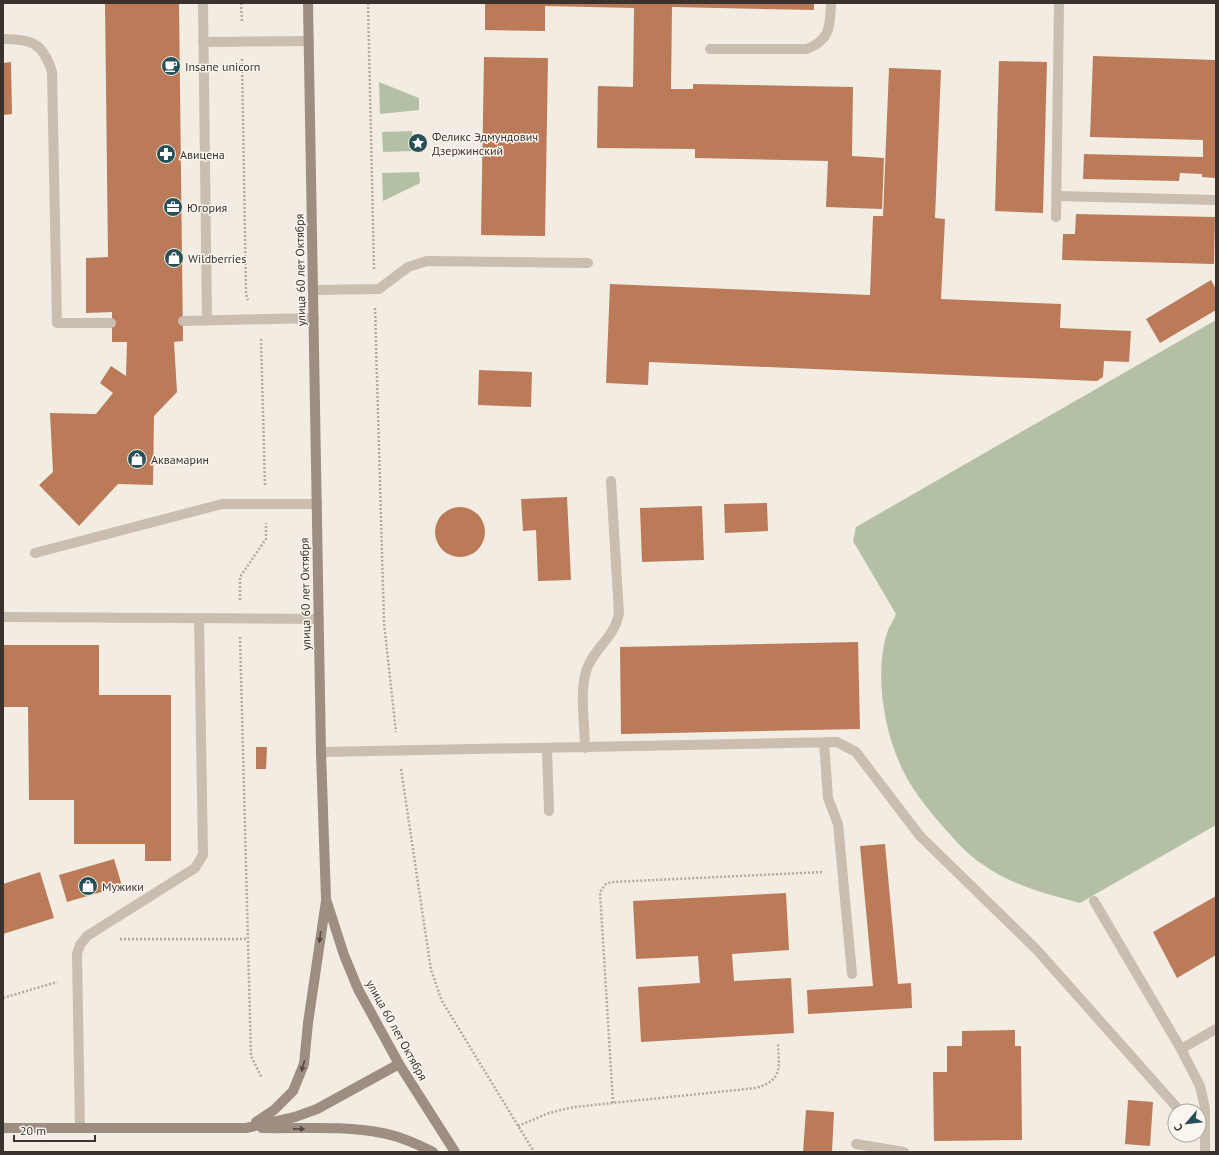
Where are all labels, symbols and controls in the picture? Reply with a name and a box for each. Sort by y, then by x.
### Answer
cafe icon: Insane unicorn [160,55,182,77]
place label: Insane unicorn [185,59,260,74]
place label: Феликс Эдмундович Дзержинский [432,129,538,158]
place icon: Феликс Эдмундович Дзержинский [407,132,429,154]
pharmacy icon: Авицена [155,143,177,165]
place label: Авицена [180,147,225,162]
office icon: Югория [162,196,184,218]
place label: Югория [187,200,227,215]
street label: улица 60 лет Октября [292,213,308,327]
shop icon: Wildberries [163,247,185,269]
place label: Wildberries [188,251,246,266]
shop icon: Аквамарин [126,448,148,470]
place label: Аквамарин [151,452,209,467]
street label: улица 60 лет Октября [297,537,313,651]
shop icon: Мужики [77,875,99,897]
place label: Мужики [102,879,144,894]
one-way arrow [317,931,323,943]
street label: улица 60 лет Октября [363,977,431,1083]
one-way arrow [300,1060,306,1072]
north arrow [1167,1103,1207,1143]
scale bar [14,1117,95,1143]
text: С [1171,1122,1186,1134]
text: 20 m [20,1123,46,1138]
one-way arrow [293,1126,306,1132]

